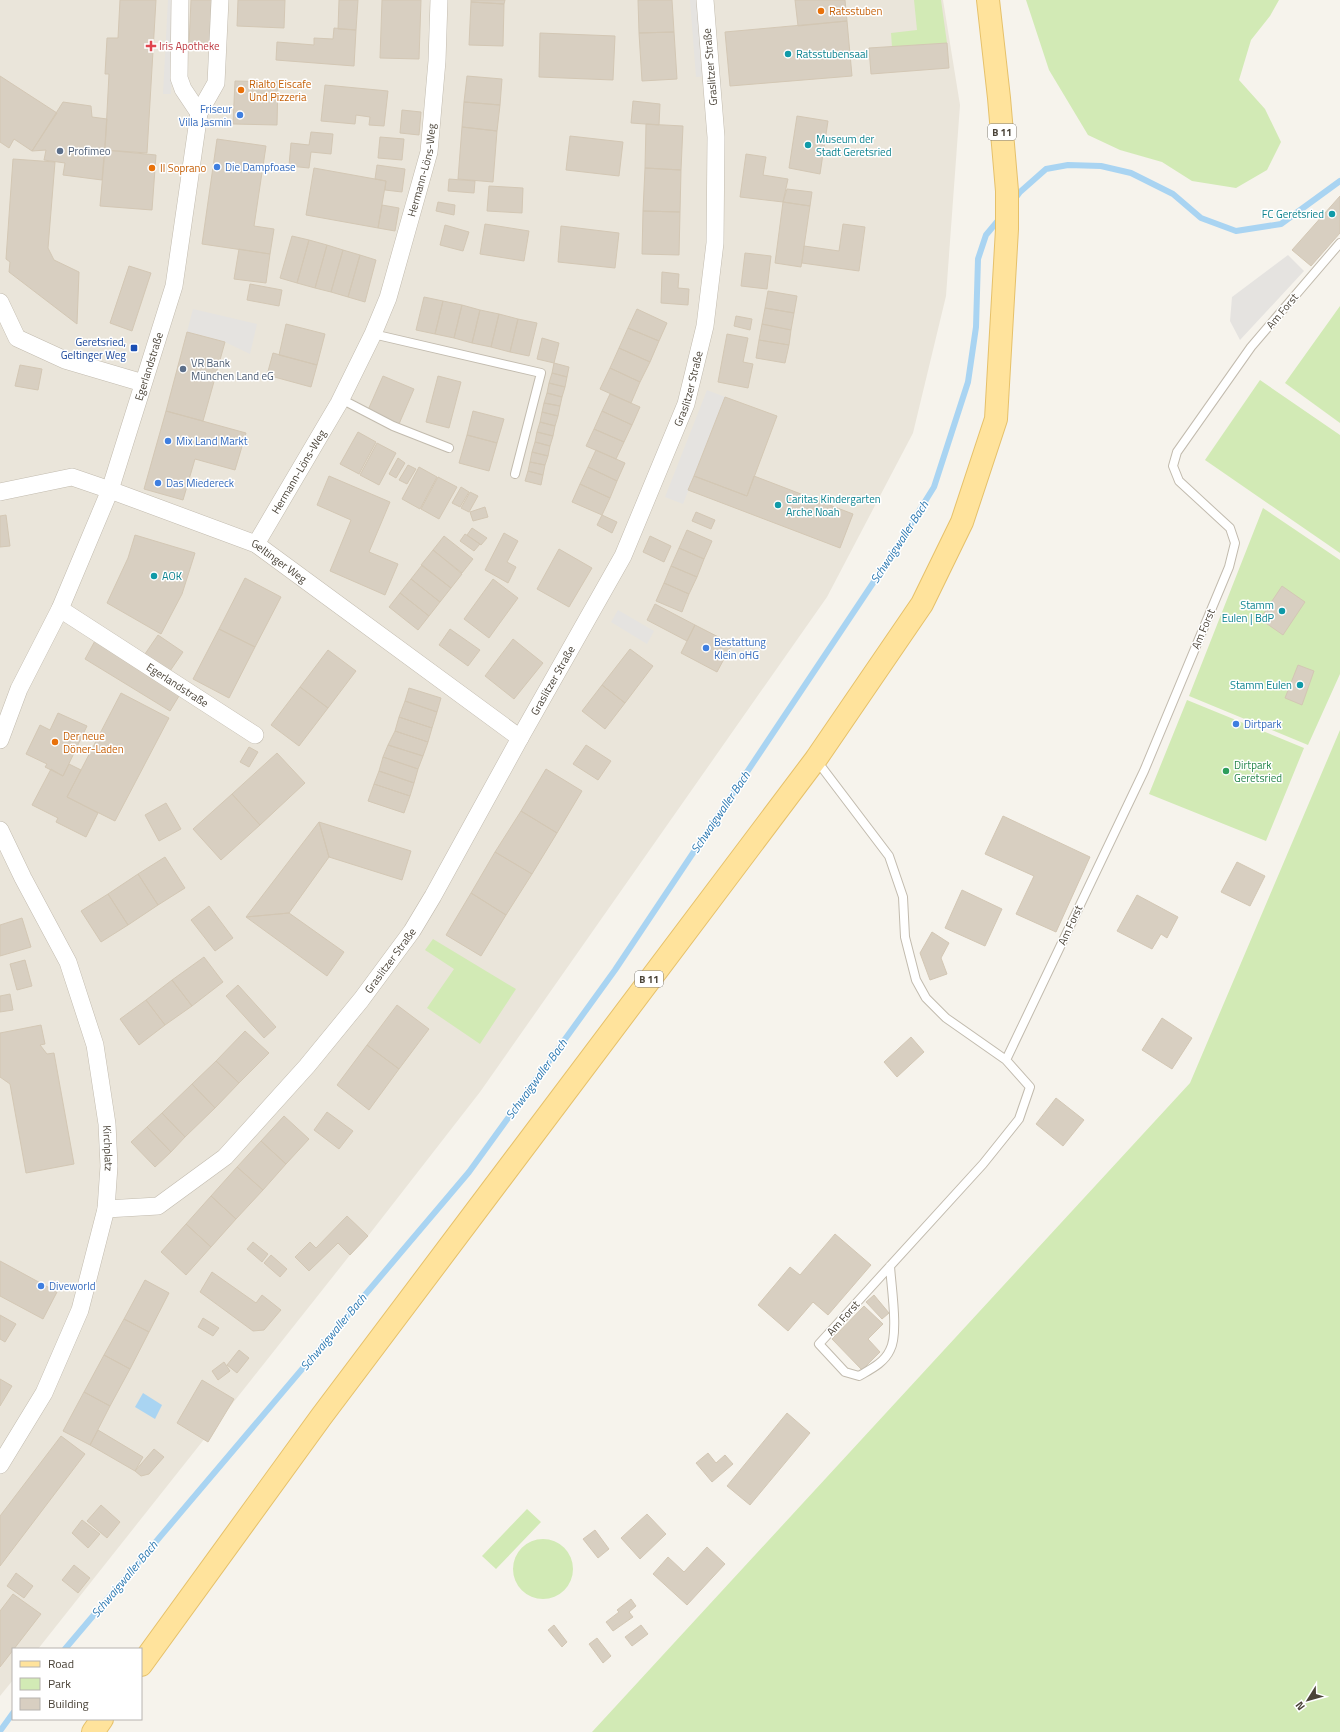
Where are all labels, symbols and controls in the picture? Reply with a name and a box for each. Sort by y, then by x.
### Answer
place label: Ratsstuben [829,3,882,19]
marker: Ratsstuben [816,6,826,16]
street label: Graslitzer Straße [699,27,721,106]
place label: Iris Apotheke [159,38,220,54]
marker: Iris Apotheke [146,41,156,51]
place label: Ratsstubensaal [796,46,868,62]
marker: Ratsstubensaal [783,49,793,59]
place label: Rialto Eiscafe Und Pizzeria [249,76,312,105]
marker: Rialto Eiscafe Und Pizzeria [236,85,246,95]
place label: Friseur Villa Jasmin [179,101,232,130]
marker: Friseur Villa Jasmin [235,110,245,120]
street label: Hermann-Löns-Weg [403,123,439,219]
road number: B 11 [988,124,1016,140]
place label: Museum der Stadt Geretsried [816,131,892,160]
marker: Museum der Stadt Geretsried [803,140,813,150]
place label: Profimeo [68,143,111,159]
marker: Profimeo [55,146,65,156]
place label: Die Dampfoase [225,159,296,175]
place label: Il Soprano [160,160,206,176]
marker: Die Dampfoase [212,162,222,172]
marker: Il Soprano [147,163,157,173]
place label: FC Geretsried [1262,206,1324,222]
marker: FC Geretsried [1327,209,1337,219]
street label: Am Forst [1262,290,1302,332]
street label: Egerlandstraße [131,330,167,403]
place label: Geretsried, Geltinger Weg [61,334,126,363]
marker: Geretsried, Geltinger Weg [129,343,139,353]
street label: Graslitzer Straße [670,349,707,429]
place label: VR Bank München Land eG [191,355,274,384]
marker: VR Bank München Land eG [178,364,188,374]
street label: Hermann-Löns-Weg [268,426,330,517]
place label: Mix Land Markt [176,433,248,449]
marker: Mix Land Markt [163,436,173,446]
place label: Das Miedereck [166,475,235,491]
marker: Das Miedereck [153,478,163,488]
place label: Caritas Kindergarten Arche Noah [786,491,881,520]
water label: Schwaigwaller Bach [865,496,933,587]
marker: Caritas Kindergarten Arche Noah [773,500,783,510]
street label: Geltinger Weg [249,535,310,587]
place label: AOK [162,568,183,584]
marker: AOK [149,571,159,581]
place label: Stamm Eulen | BdP [1222,597,1274,626]
street label: Am Forst [1187,606,1219,652]
marker: Stamm Eulen | BdP [1277,606,1287,616]
place label: Bestattung Klein oHG [714,634,766,663]
street label: Graslitzer Straße [526,642,579,718]
marker: Bestattung Klein oHG [701,643,711,653]
street label: Egerlandstraße [143,659,212,711]
place label: Stamm Eulen [1230,677,1292,693]
marker: Stamm Eulen [1295,680,1305,690]
place label: Dirtpark [1244,716,1282,732]
marker: Dirtpark [1231,719,1241,729]
place label: Der neue Döner-Laden [63,728,124,757]
marker: Der neue Döner-Laden [50,737,60,747]
place label: Dirtpark Geretsried [1234,757,1282,786]
water label: Schwaigwaller Bach [686,766,755,857]
marker: Dirtpark Geretsried [1221,766,1231,776]
street label: Am Forst [1054,902,1086,948]
street label: Graslitzer Straße [361,924,420,997]
road number: B 11 [635,971,663,987]
water label: Schwaigwaller Bach [500,1034,572,1123]
street label: Kirchplatz [99,1125,117,1172]
place label: Diveworld [49,1278,96,1294]
marker: Diveworld [36,1281,46,1291]
water label: Schwaigwaller Bach [295,1289,371,1375]
street label: Am Forst [823,1297,863,1339]
water label: Schwaigwaller Bach [86,1536,162,1622]
legend [12,1648,142,1720]
text: Road [48,1654,74,1673]
text: Park [48,1674,71,1693]
north arrow [1288,1680,1328,1720]
text: Building [48,1694,89,1713]
text: N [1291,1698,1309,1714]

